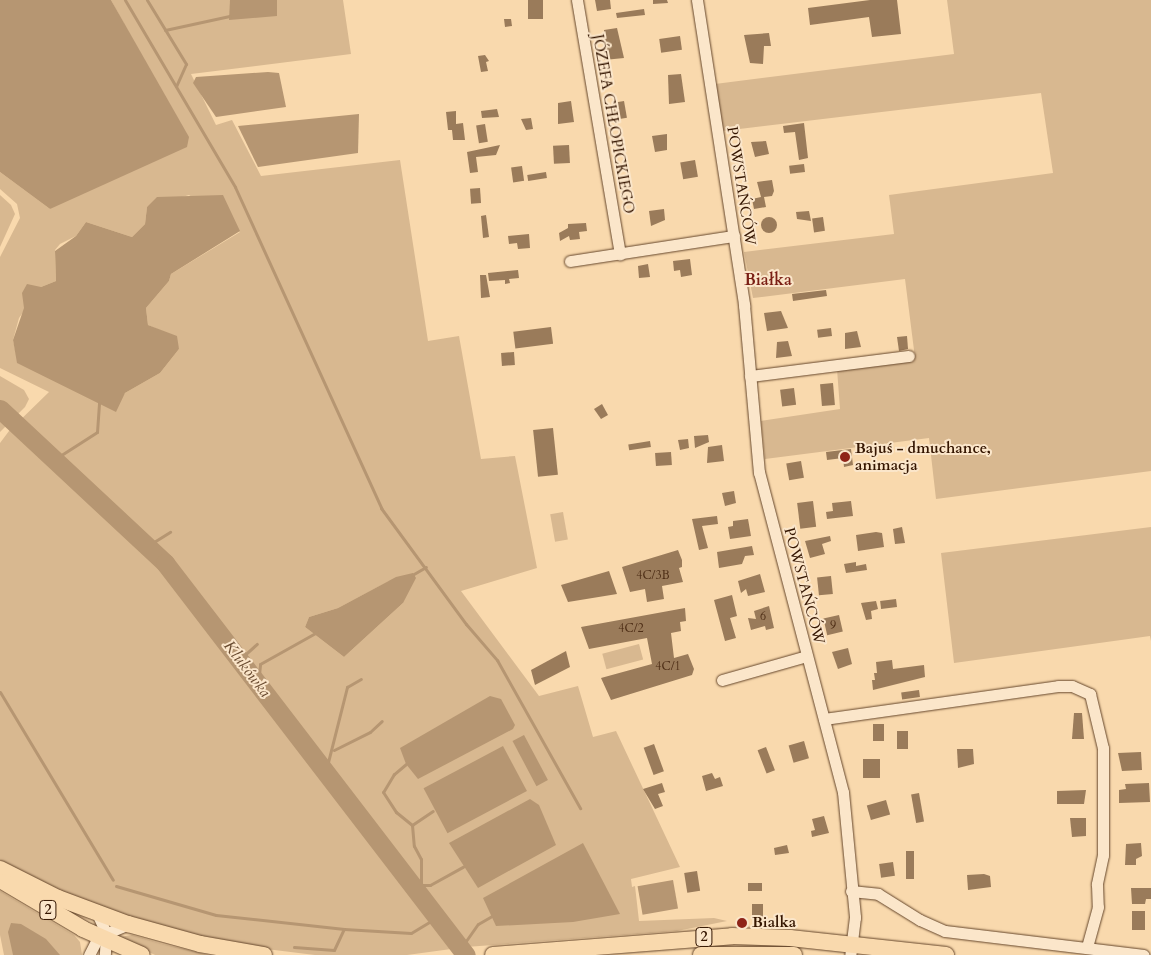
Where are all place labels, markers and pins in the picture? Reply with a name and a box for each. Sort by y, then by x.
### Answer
place label: Bajuś - dmuchance, animacja [855,439,991,474]
marker: Bajuś - dmuchance, animacja [839,451,851,463]
place label: Bialka [752,914,796,932]
marker: Bialka [736,917,748,929]

